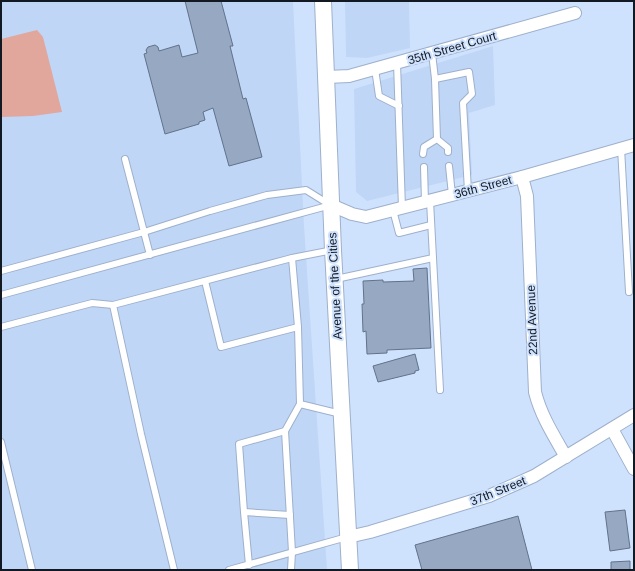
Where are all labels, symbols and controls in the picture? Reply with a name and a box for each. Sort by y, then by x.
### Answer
street label: 35th Street Court [406,28,498,67]
street label: 36th Street [453,172,514,201]
street label: Avenue of the Cities [325,232,345,340]
street label: 22nd Avenue [524,285,540,355]
street label: 37th Street [468,473,528,508]

